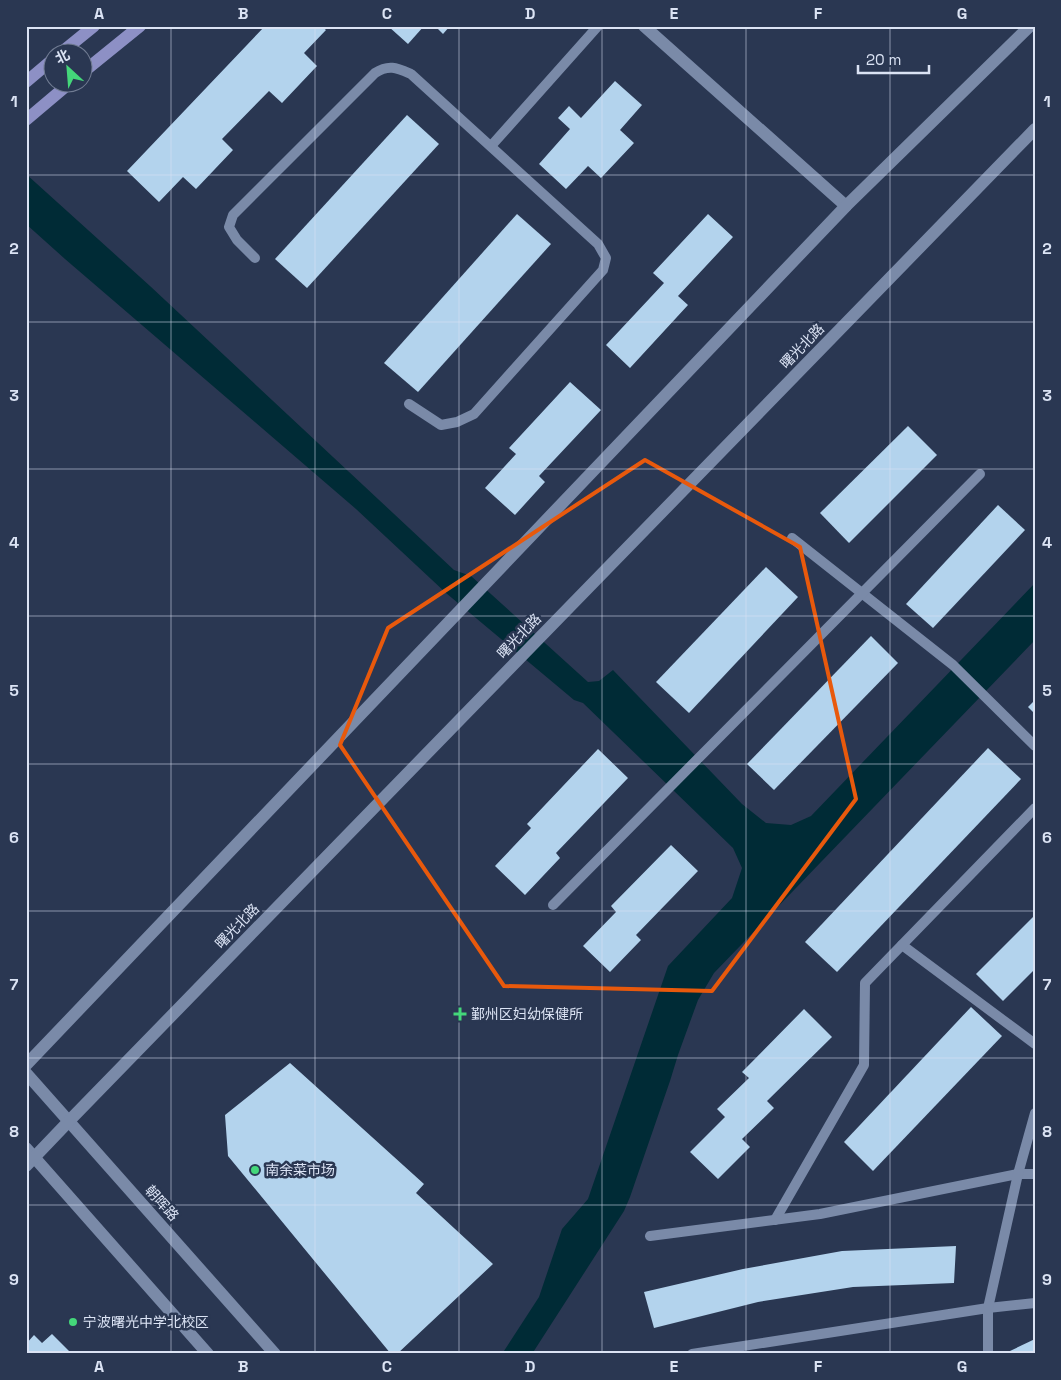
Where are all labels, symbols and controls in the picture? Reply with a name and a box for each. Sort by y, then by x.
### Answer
text: A [94,3,104,24]
text: B [238,3,248,24]
text: C [382,3,392,24]
text: D [525,3,535,24]
text: E [670,3,679,24]
text: F [814,3,823,24]
text: G [957,3,967,24]
north arrow [42,42,92,92]
scale bar [858,42,930,74]
text: 北 [52,45,73,67]
text: 20 m [866,50,901,69]
text: 1 [10,91,18,112]
text: 1 [1043,91,1051,112]
text: 2 [9,238,19,259]
text: 2 [1042,238,1052,259]
street label: 曙光北路 [776,320,828,372]
text: 3 [9,385,19,406]
text: 3 [1042,385,1052,406]
text: 4 [9,532,19,553]
text: 4 [1042,532,1052,553]
street label: 曙光北路 [493,610,545,662]
text: 5 [9,680,19,701]
text: 5 [1042,680,1052,701]
text: 6 [9,827,19,848]
text: 6 [1042,827,1052,848]
street label: 曙光北路 [211,900,263,952]
text: 7 [10,974,19,995]
text: 7 [1043,974,1052,995]
place label: 鄞州区妇幼保健所 [471,1005,583,1023]
marker: 鄞州区妇幼保健所 [453,1007,467,1021]
text: 8 [9,1121,19,1142]
text: 8 [1042,1121,1052,1142]
place label: 南余菜市场 [265,1161,335,1179]
marker: 南余菜市场 [249,1164,261,1176]
street label: 朝晖路 [141,1181,183,1225]
text: 9 [9,1269,19,1290]
text: 9 [1042,1269,1052,1290]
place label: 宁波曙光中学北校区 [83,1313,209,1331]
marker: 宁波曙光中学北校区 [67,1316,79,1328]
text: A [94,1356,104,1377]
text: B [238,1356,248,1377]
text: C [382,1356,392,1377]
text: D [525,1356,535,1377]
text: E [670,1356,679,1377]
text: F [814,1356,823,1377]
text: G [957,1356,967,1377]

